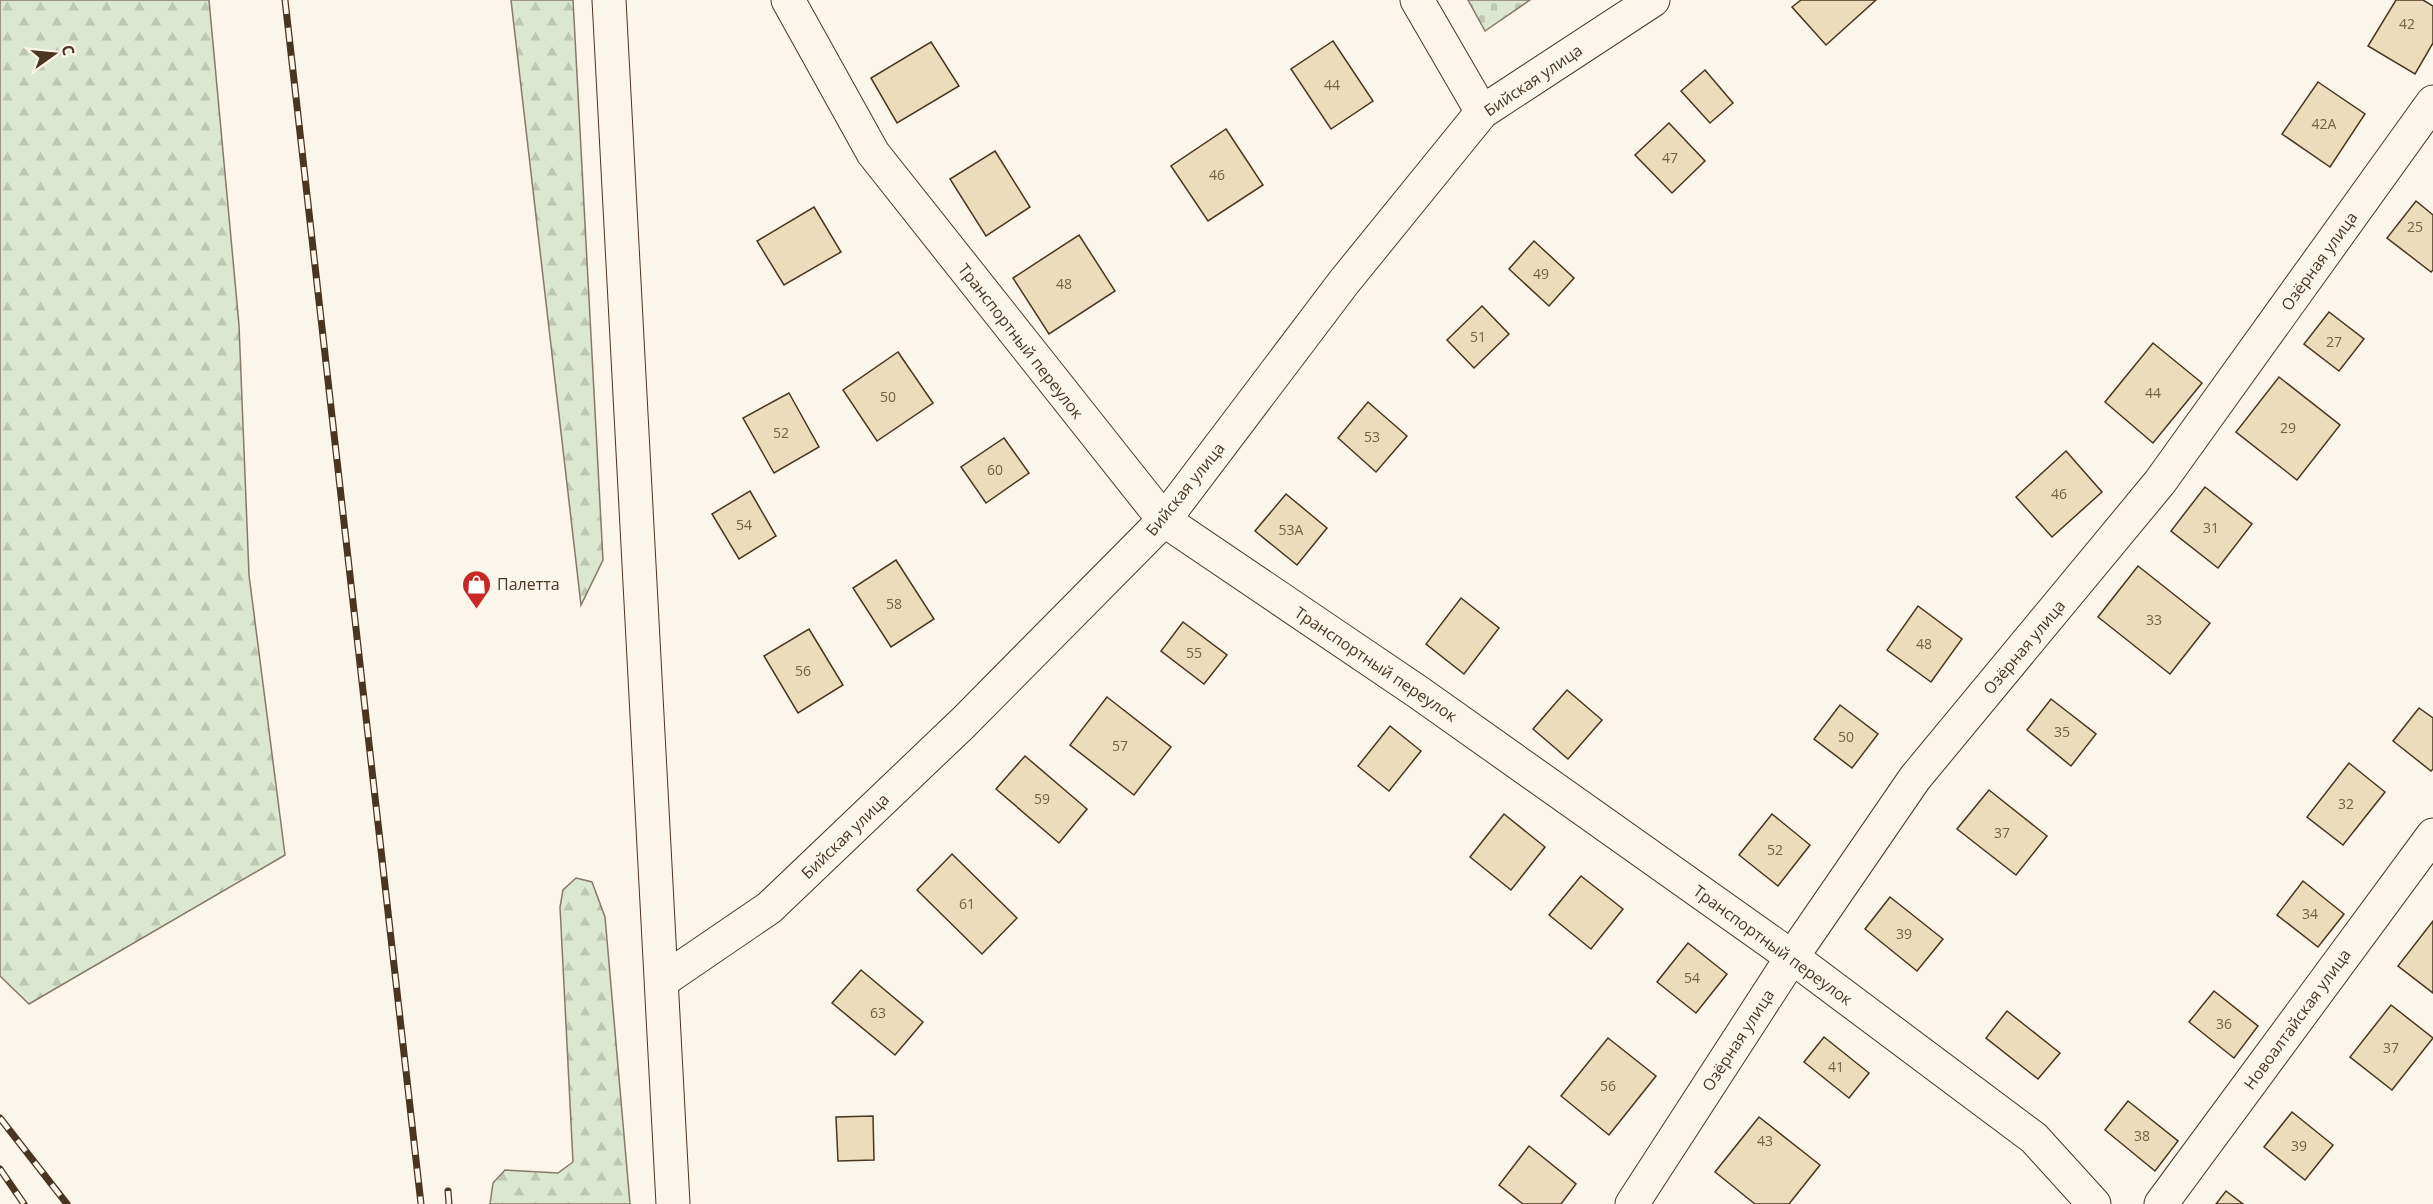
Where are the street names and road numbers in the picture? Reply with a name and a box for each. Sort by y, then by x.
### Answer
street label: Бийская улица [1480,39,1586,121]
street label: Озёрная улица [2276,207,2362,315]
street label: Транспортный переулок [953,259,1089,424]
street label: Бийская улица [1141,438,1229,540]
street label: Озёрная улица [1978,595,2070,699]
street label: Транспортный переулок [1290,601,1462,727]
street label: Бийская улица [796,788,894,884]
street label: Транспортный переулок [1689,880,1858,1011]
street label: Новоалтайская улица [2238,944,2356,1094]
street label: Озёрная улица [1697,985,1779,1095]

